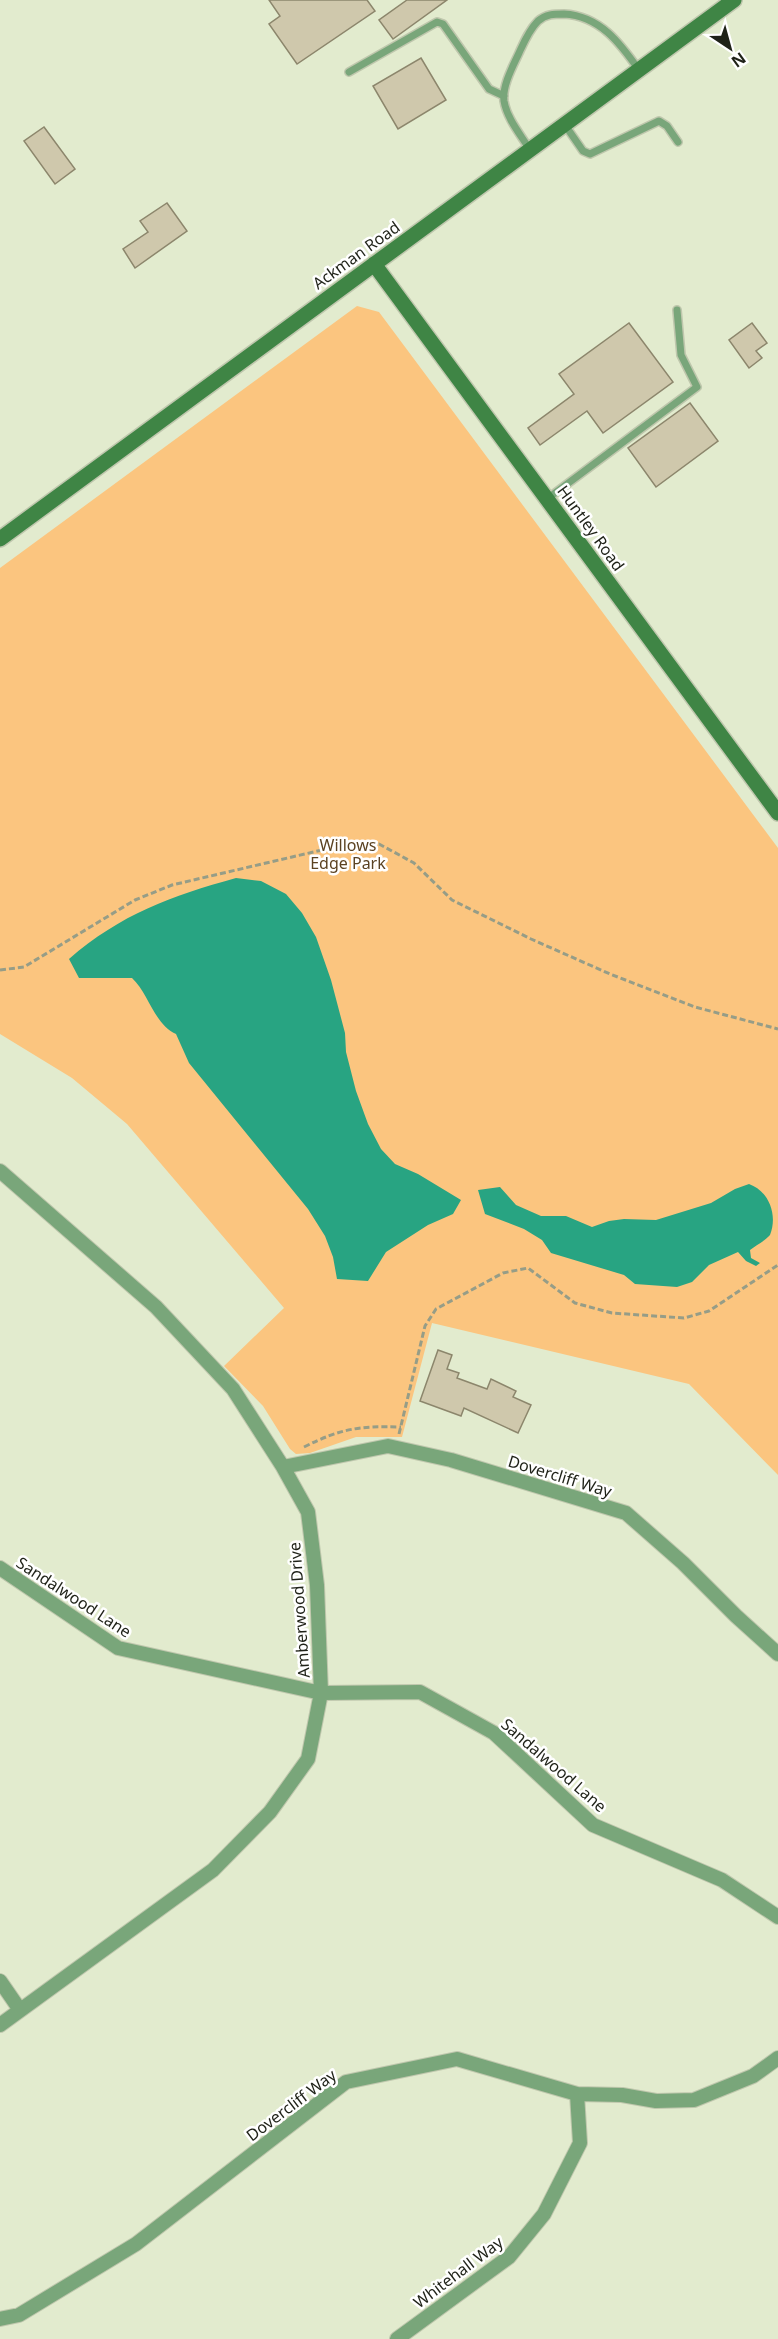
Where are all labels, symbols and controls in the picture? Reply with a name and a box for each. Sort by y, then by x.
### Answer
north arrow [700,18,760,78]
text: N [727,47,751,73]
street label: Ackman Road [308,216,404,294]
street label: Huntley Road [552,481,630,575]
park label: Willows Edge Park [310,834,386,874]
street label: Dovercliff Way [505,1450,615,1502]
street label: Amberwood Drive [283,1541,315,1679]
street label: Sandalwood Lane [12,1552,136,1642]
street label: Sandalwood Lane [497,1713,611,1817]
street label: Dovercliff Way [242,2063,341,2146]
street label: Whitehall Way [409,2231,508,2313]

